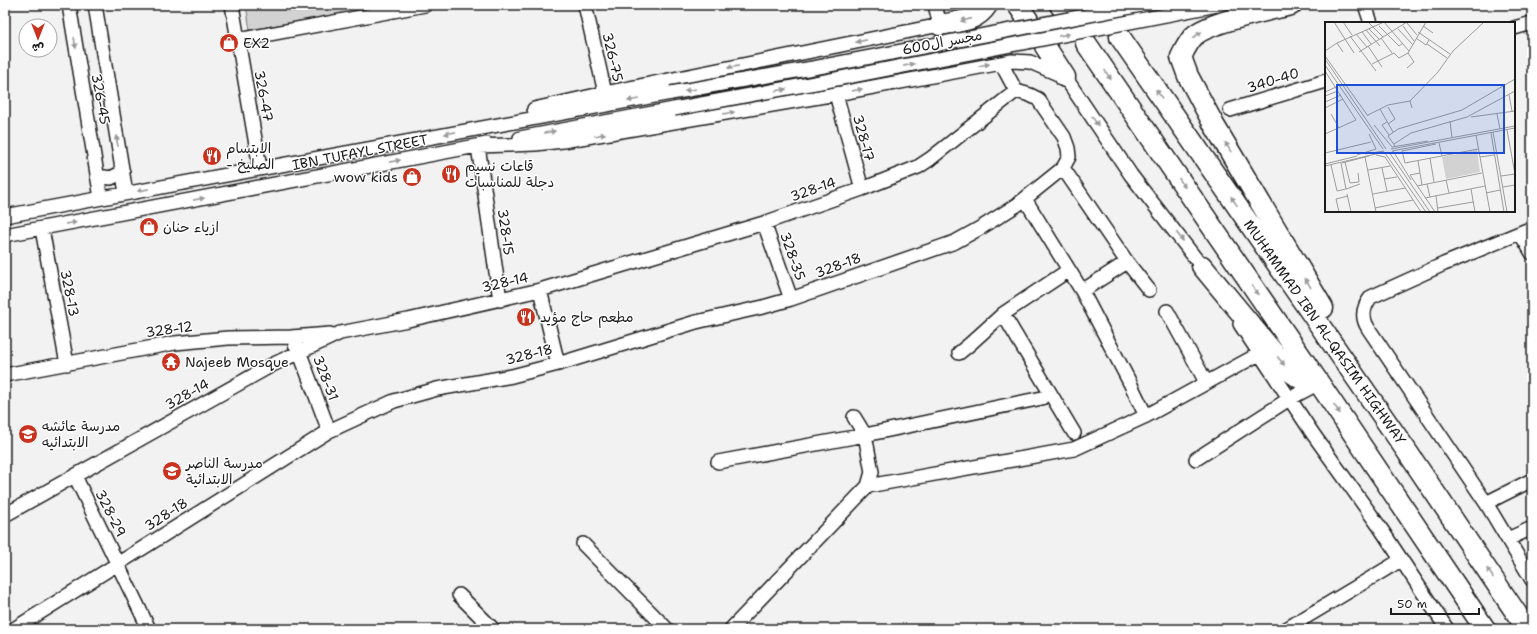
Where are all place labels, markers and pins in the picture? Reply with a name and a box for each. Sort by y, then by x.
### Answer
shop icon: EX2 [218,32,240,54]
place label: EX2 [243,34,270,52]
place label: الابتسام - الصليخ [226,139,275,174]
restaurant icon: الابتسام - الصليخ [201,145,223,167]
place label: قاعات نسيم دجلة للمناسبات [465,157,554,191]
restaurant icon: قاعات نسيم دجلة للمناسبات [440,163,462,185]
shop icon: wow kids [401,166,423,188]
place label: wow kids [333,168,398,186]
shop icon: ازياء حنان [138,216,160,238]
place label: ازياء حنان [163,218,219,236]
restaurant icon: مطعم حاج مؤيد [515,306,537,328]
place label: مطعم حاج مؤيد [540,308,634,328]
temple icon: Najeeb Mosque [160,351,182,373]
place label: Najeeb Mosque [185,353,289,371]
place label: مدرسة عائشه الابتدائيه [42,417,120,451]
school or university icon: مدرسة عائشه الابتدائيه [17,423,39,445]
place label: مدرسة الناصر الابتدائية [185,454,263,488]
school or university icon: مدرسة الناصر الابتدائية [161,460,183,482]

